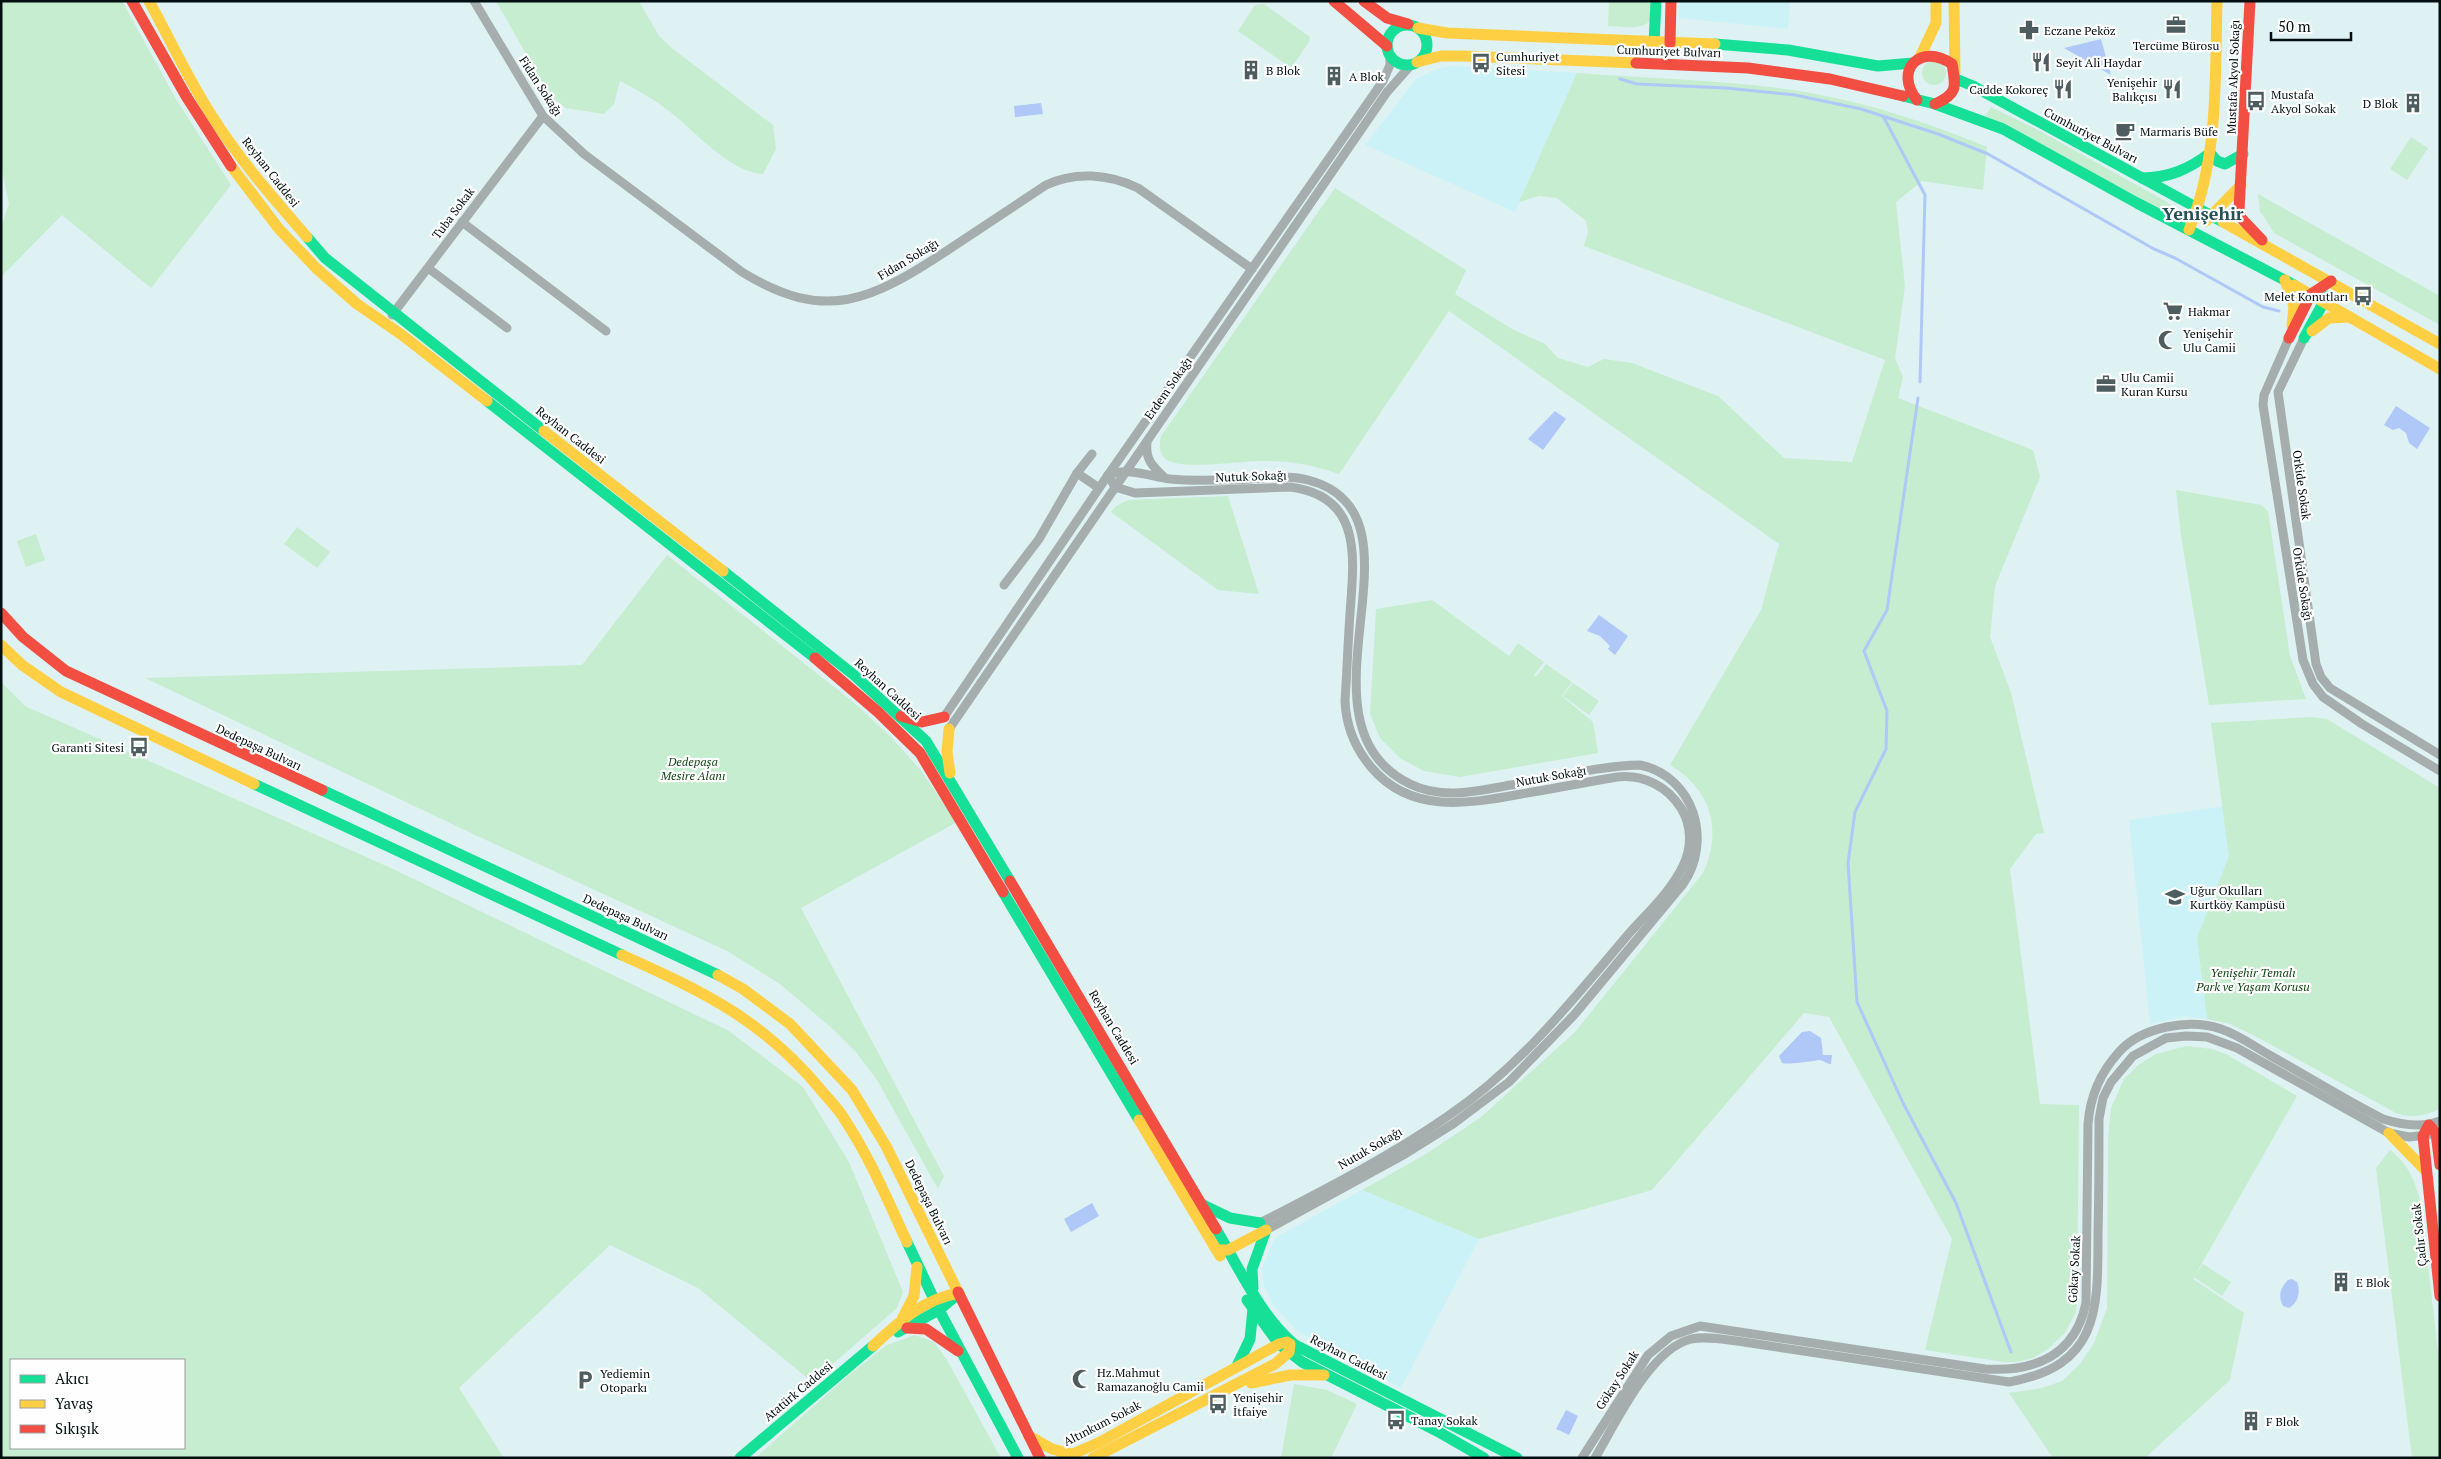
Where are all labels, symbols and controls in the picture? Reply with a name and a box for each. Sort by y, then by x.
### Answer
scale bar [2271,10,2351,42]
office icon: Tercüme Bürosu [2165,14,2187,36]
text: 50 m [2278,16,2311,36]
pharmacy icon: Eczane Peköz [2018,19,2040,41]
street label: Mustafa Akyol Sokağı [2224,19,2243,134]
place label: Eczane Peköz [2044,23,2116,38]
place label: Tercüme Bürosu [2133,38,2219,53]
street label: Cumhuriyet Bulvarı [1616,42,1722,60]
place label: Cumhuriyet Sitesi [1496,49,1560,78]
restaurant icon: Seyit Ali Haydar [2030,51,2052,73]
bus stop icon: Cumhuriyet Sitesi [1470,52,1492,74]
street label: Fidan Sokağı [516,53,566,119]
place label: Seyit Ali Haydar [2056,55,2142,70]
building icon: B Blok [1240,59,1262,81]
place label: B Blok [1266,63,1301,78]
building icon: A Blok [1323,65,1345,87]
place label: A Blok [1349,69,1385,84]
place label: Yenişehir Balıkçısı [2107,75,2157,104]
restaurant icon: Cadde Kokoreç [2052,78,2074,100]
restaurant icon: Yenişehir Balıkçısı [2161,78,2183,100]
place label: Cadde Kokoreç [1969,82,2048,97]
place label: Mustafa Akyol Sokak [2271,87,2337,116]
bus stop icon: Mustafa Akyol Sokak [2245,90,2267,112]
building icon: D Blok [2402,92,2424,114]
place label: D Blok [2363,96,2399,111]
street label: Cumhuriyet Bulvarı [2041,104,2141,166]
cafe icon: Marmaris Büfe [2114,120,2136,142]
place label: Marmaris Büfe [2140,124,2218,139]
street label: Reyhan Caddesi [239,134,303,210]
street label: Tuba Sokak [429,183,478,242]
district label: Yenişehir [2162,201,2244,225]
street label: Fidan Sokağı [875,235,941,283]
bus stop icon: Melet Konutları [2352,285,2374,307]
place label: Melet Konutları [2264,289,2348,304]
supermarket icon: Hakmar [2162,300,2184,322]
place label: Hakmar [2188,304,2230,319]
place label: Yenişehir Ulu Camii [2183,326,2236,355]
mosque icon: Yenişehir Ulu Camii [2157,329,2179,351]
street label: Erdem Sokağı [1141,354,1195,422]
place label: Ulu Camii Kuran Kursu [2121,370,2188,399]
office icon: Ulu Camii Kuran Kursu [2095,373,2117,395]
street label: Reyhan Caddesi [533,403,609,467]
street label: Orkide Sokak [2290,449,2314,522]
street label: Nutuk Sokağı [1215,467,1287,485]
street label: Orkide Sokağı [2290,546,2316,622]
street label: Reyhan Caddesi [852,655,925,723]
street label: Dedepaşa Bulvarı [214,721,305,774]
bus stop icon: Garanti Sitesi [128,736,150,758]
place label: Garanti Sitesi [52,740,124,755]
park label: Dedepaşa Mesire Alanı [660,754,725,783]
street label: Nutuk Sokağı [1515,762,1588,790]
place label: Uğur Okulları Kurtköy Kampüsü [2190,883,2285,912]
school or university icon: Uğur Okulları Kurtköy Kampüsü [2164,886,2186,908]
street label: Dedepaşa Bulvarı [581,891,672,944]
park label: Yenişehir Temalı Park ve Yaşam Korusu [2195,965,2310,994]
street label: Reyhan Caddesi [1086,987,1142,1067]
street label: Nutuk Sokağı [1335,1123,1405,1172]
street label: Dedepaşa Bulvarı [902,1157,956,1247]
street label: Çadır Sokak [2408,1202,2430,1267]
street label: Gökay Sokak [2065,1234,2083,1303]
building icon: E Blok [2330,1271,2352,1293]
place label: E Blok [2356,1275,2391,1290]
street label: Reyhan Caddesi [1308,1331,1390,1383]
street label: Gökay Sokak [1592,1347,1642,1412]
street label: Atatürk Caddesi [761,1358,836,1424]
legend [10,1359,185,1449]
place label: Hz.Mahmut Ramazanoğlu Camii [1097,1365,1204,1394]
place label: Yediemin Otoparkı [600,1366,650,1395]
text: Akıcı [55,1368,89,1388]
mosque icon: Hz.Mahmut Ramazanoğlu Camii [1071,1368,1093,1390]
parking icon: Yediemin Otoparkı [574,1369,596,1391]
place label: Yenişehir İtfaiye [1233,1390,1284,1419]
text: Yavaş [55,1393,93,1413]
bus stop icon: Yenişehir İtfaiye [1207,1393,1229,1415]
street label: Altınkum Sokak [1061,1397,1144,1449]
bus stop icon: Tanay Sokak [1385,1409,1407,1431]
building icon: F Blok [2240,1410,2262,1432]
place label: Tanay Sokak [1411,1413,1479,1428]
place label: F Blok [2266,1414,2300,1429]
text: Sıkışık [55,1418,99,1438]

